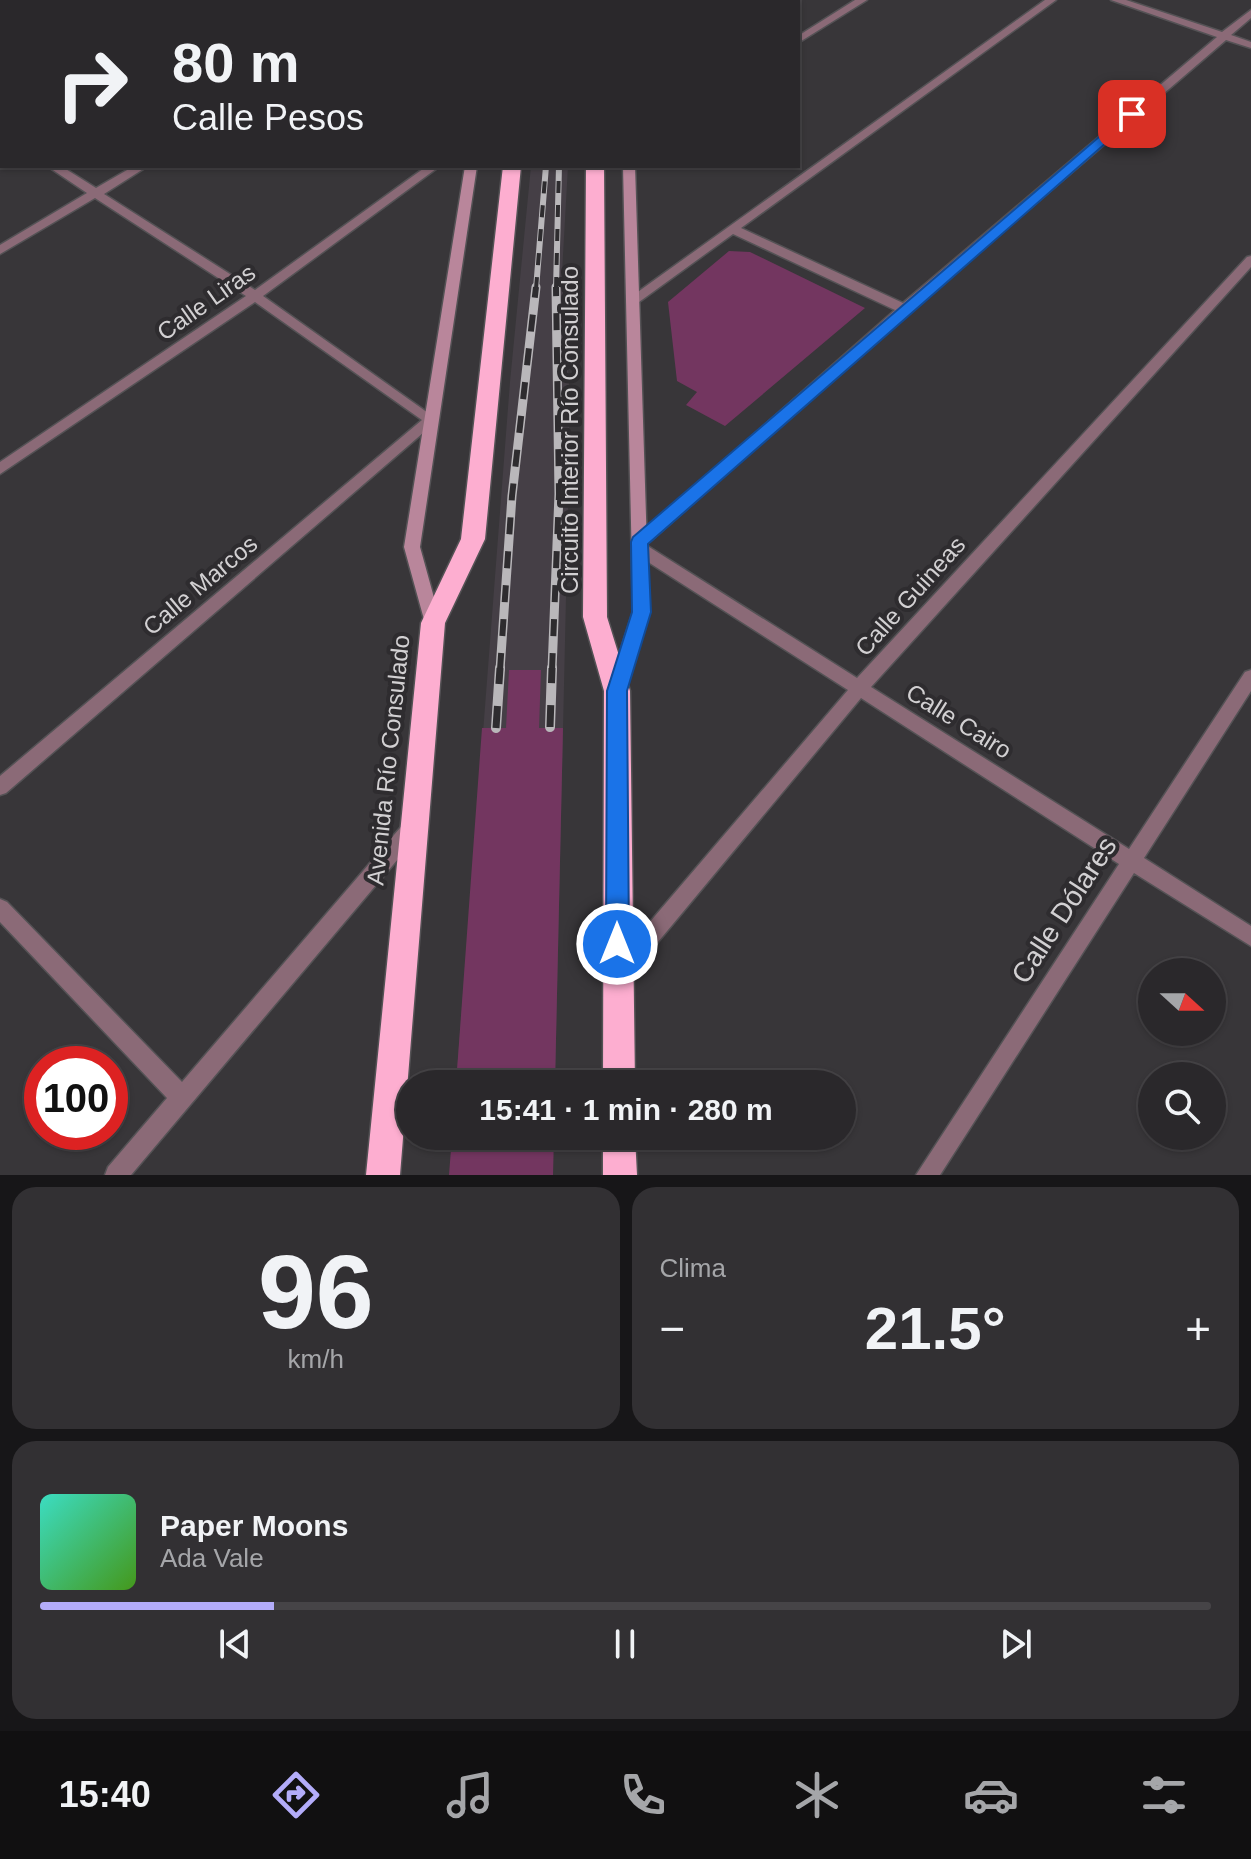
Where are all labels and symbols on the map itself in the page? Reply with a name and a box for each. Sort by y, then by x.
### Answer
pin [1098,80,1166,148]
street label: Calle Liras [152,258,260,346]
street label: Circuito Interior Río Consulado [556,266,583,594]
street label: Calle Marcos [138,530,262,640]
street label: Calle Guineas [850,531,970,661]
street label: Avenida Río Consulado [361,633,415,887]
street label: Calle Cairo [902,678,1016,764]
street label: Calle Dólares [1005,831,1123,989]
position arrow [575,902,659,986]
north arrow [1138,958,1226,1046]
speed limit sign: 100 [24,1046,128,1150]

